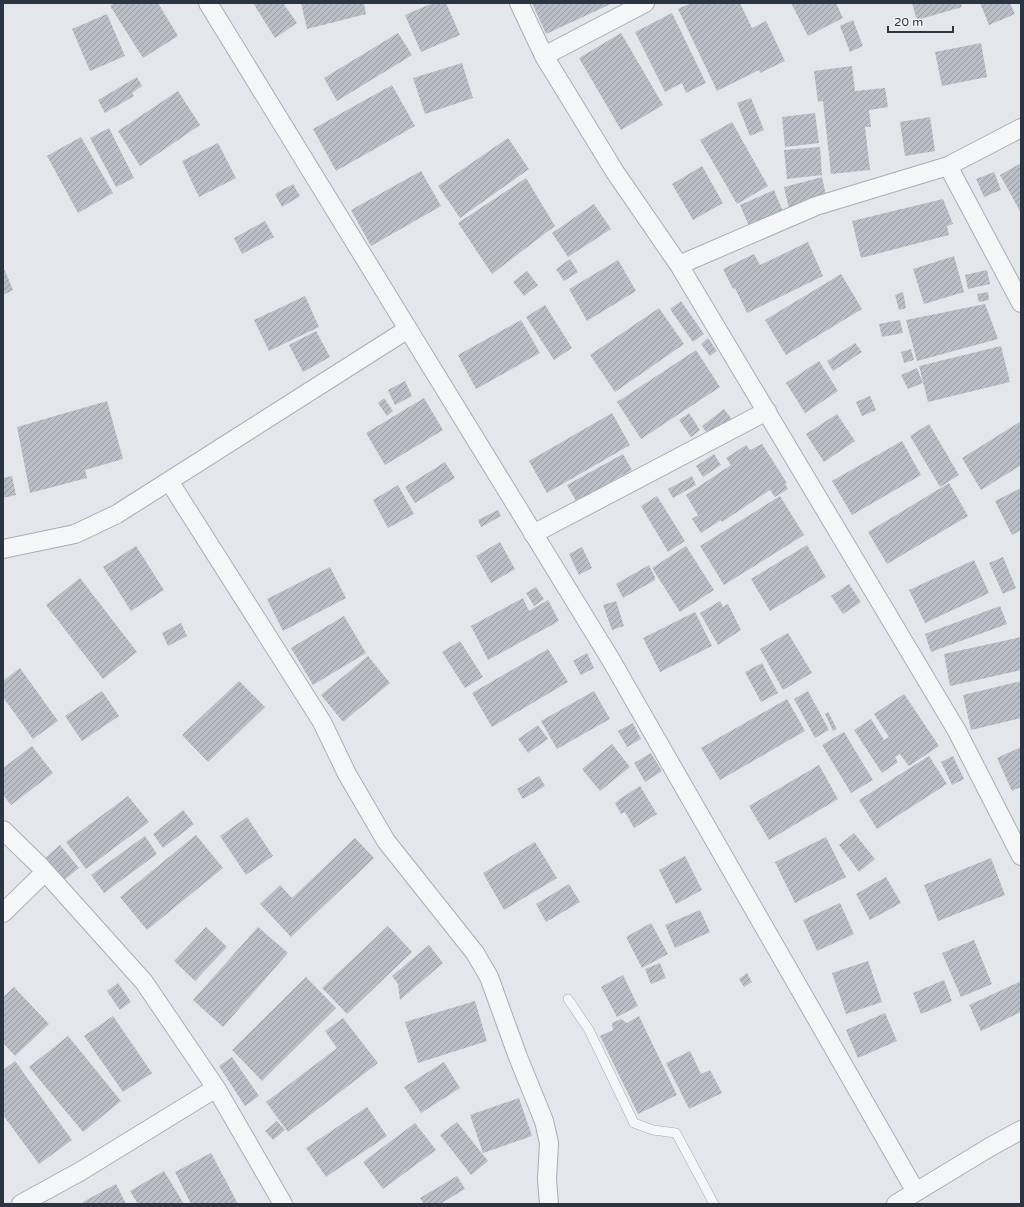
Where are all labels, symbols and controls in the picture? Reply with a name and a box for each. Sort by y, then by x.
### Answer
scale bar [888,8,953,34]
text: 20 m [894,15,923,29]

